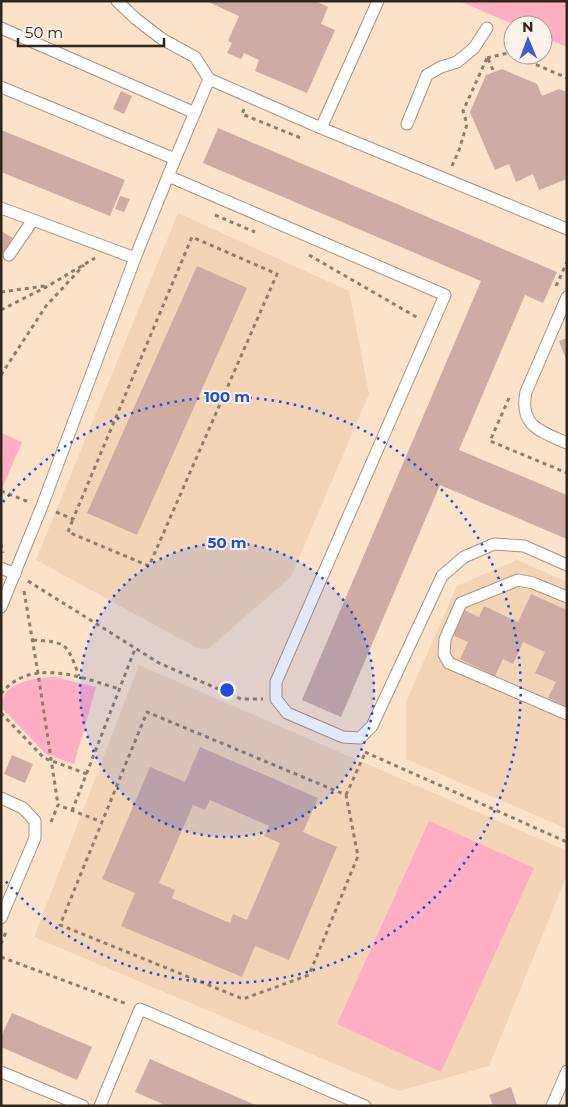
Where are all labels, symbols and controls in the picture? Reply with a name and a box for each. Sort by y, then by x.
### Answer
scale bar [18,15,164,47]
north arrow [503,15,553,65]
text: N [522,18,534,36]
text: 50 m [25,23,63,42]
text: 100 m [204,387,250,406]
text: 50 m [207,533,247,552]
centre of rings [218,681,236,699]

